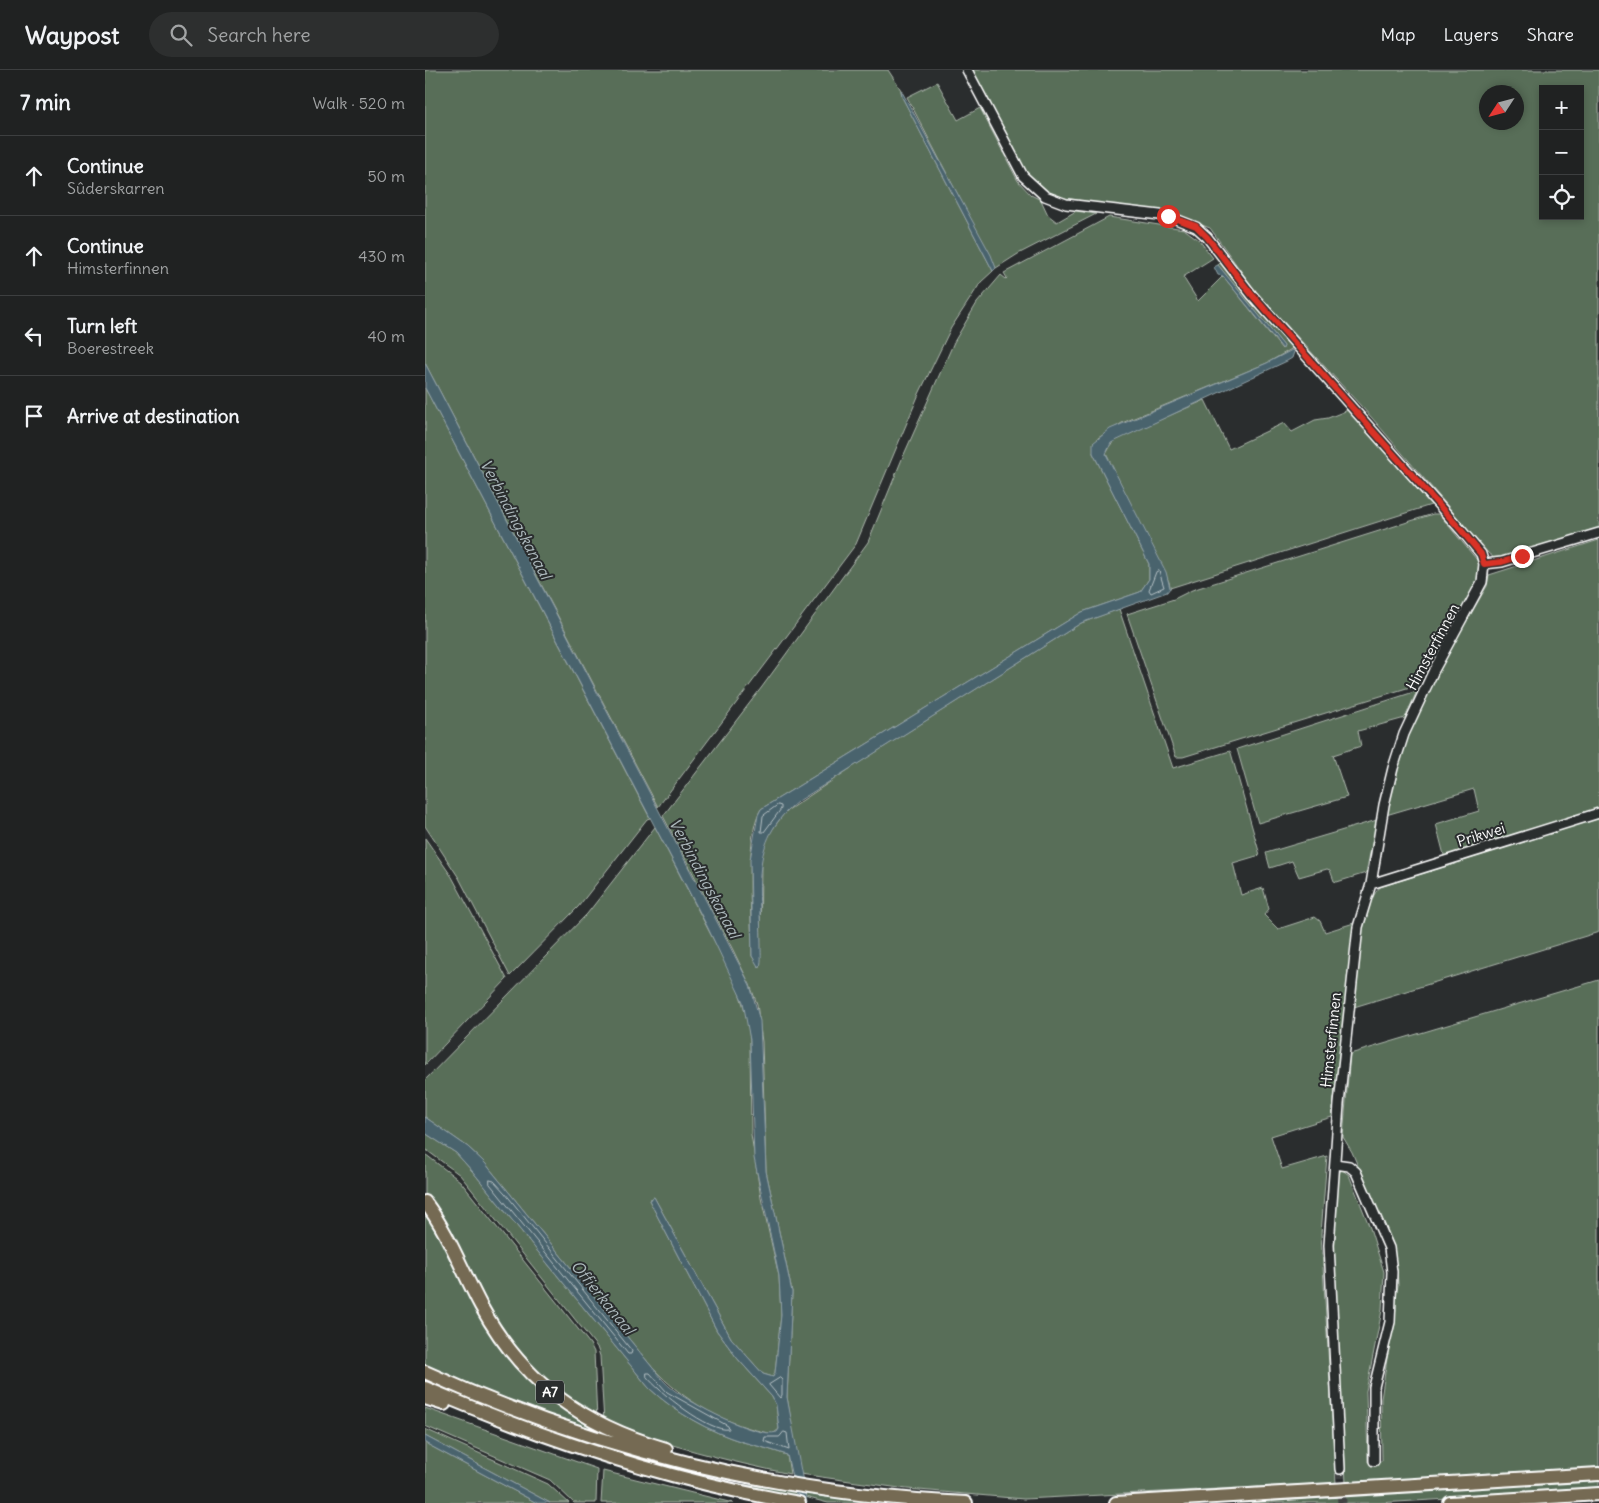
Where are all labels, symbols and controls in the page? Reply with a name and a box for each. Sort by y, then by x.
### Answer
search box [149,12,499,57]
text: Waypost [25,20,119,50]
icon: search [167,21,195,49]
text: Search here [207,23,310,47]
text: Map [1380,23,1415,46]
text: Layers [1443,23,1499,46]
text: Share [1527,23,1574,46]
north arrow [1479,85,1524,130]
map controls [1539,85,1584,220]
button: + [1539,85,1584,130]
text: 7 min [20,89,71,116]
text: Walk · 520 m [313,93,405,113]
button: − [1539,130,1584,175]
text: Continue [67,154,144,178]
icon: ahead [20,162,48,190]
text: 50 m [367,166,405,186]
button: locate [1539,175,1584,220]
text: Sûderskarren [67,178,165,198]
route start [1157,205,1180,228]
text: Continue [67,234,144,258]
icon: ahead [20,242,48,270]
text: 430 m [358,246,405,266]
text: Himsterfinnen [67,258,169,278]
text: Turn left [67,314,137,338]
icon: left [20,322,48,350]
text: 40 m [367,326,405,346]
text: Boerestreek [67,338,154,358]
icon: arrive [20,402,48,430]
text: Arrive at destination [67,404,240,428]
water label: Verbindingskanaal [476,456,557,585]
route end [1511,545,1534,568]
street label: Himsterfinnen [1402,600,1464,693]
water label: Verbindingskanaal [665,815,746,944]
street label: Prikwei [1454,818,1507,851]
street label: Himsterfinnen [1316,991,1345,1088]
water label: Offierkanaal [567,1256,641,1340]
road number: A7 [536,1380,564,1404]

